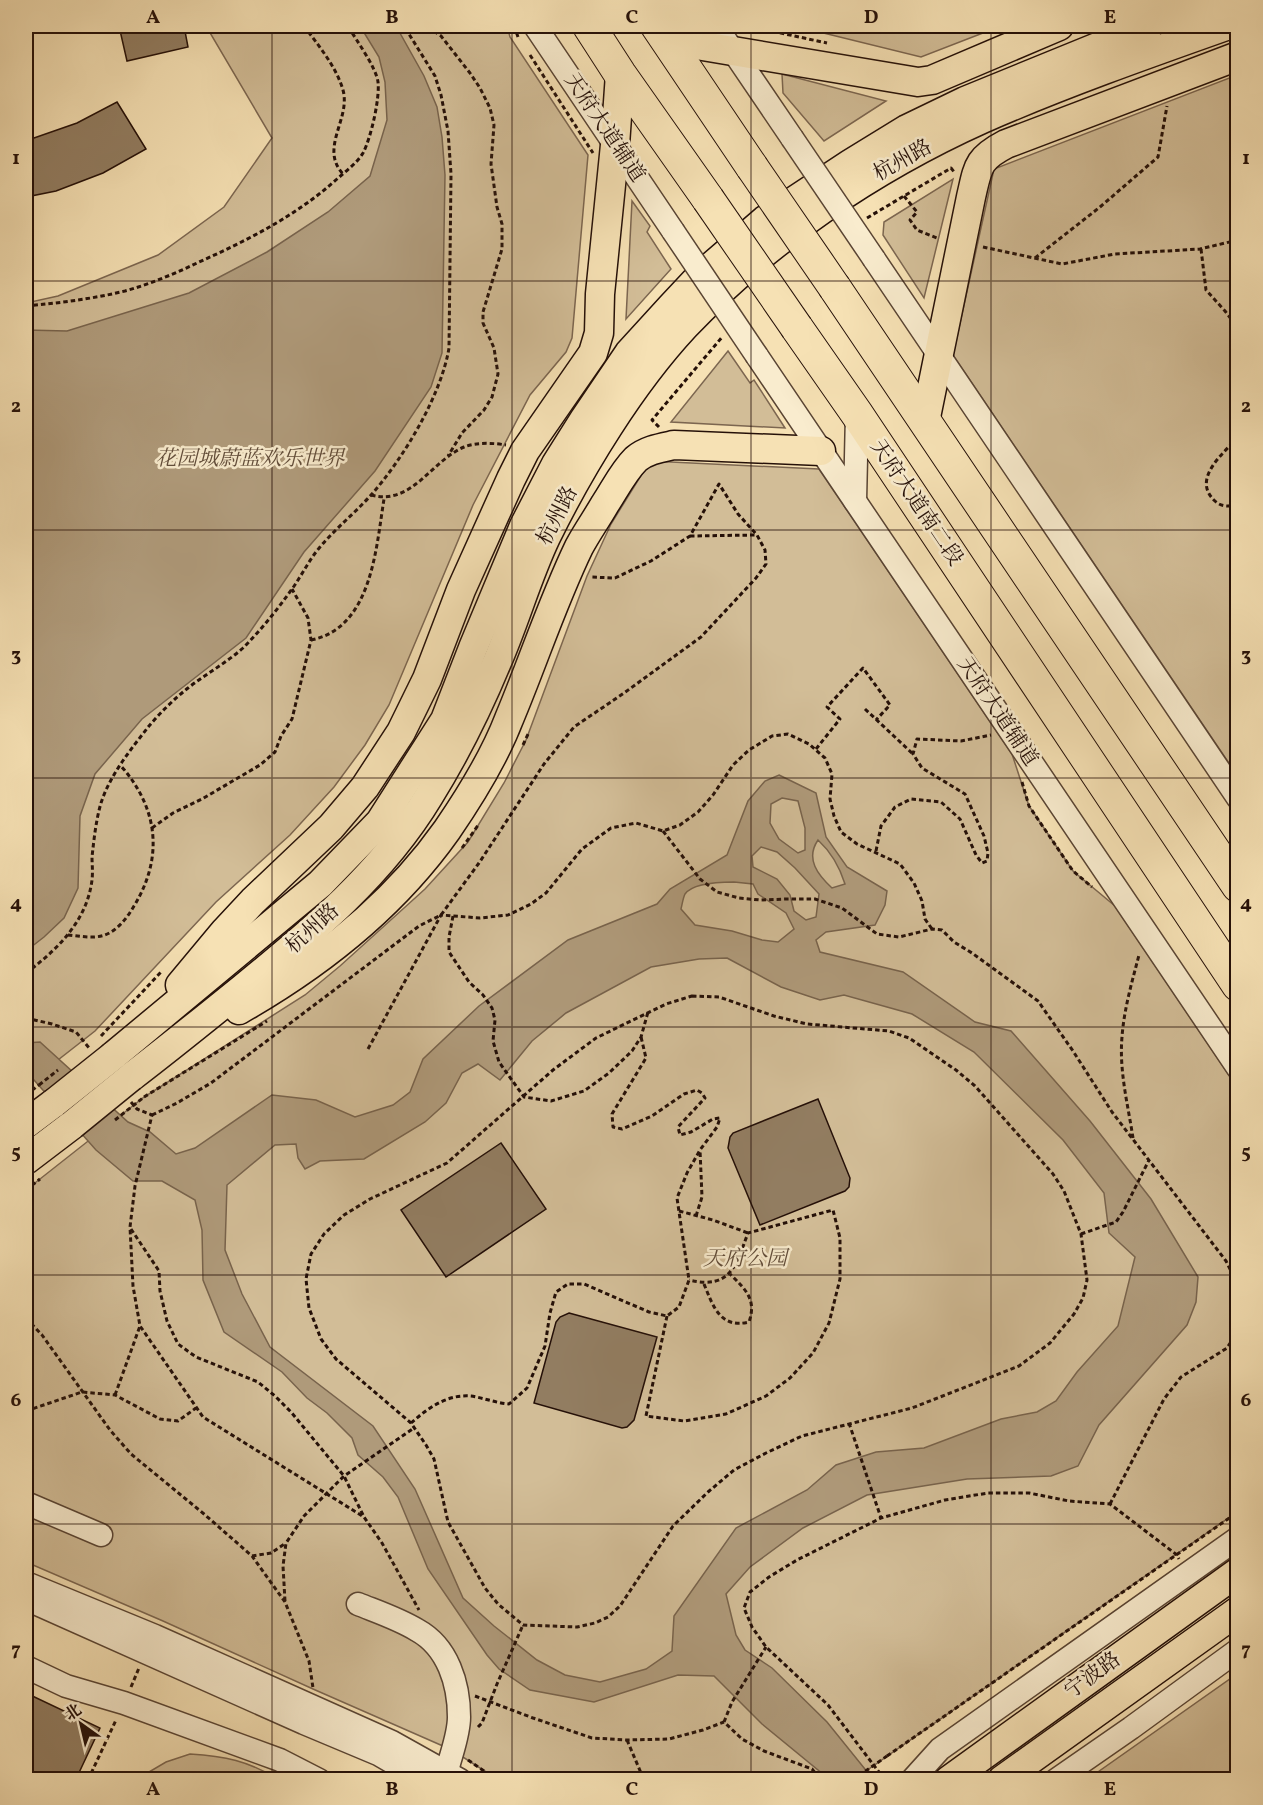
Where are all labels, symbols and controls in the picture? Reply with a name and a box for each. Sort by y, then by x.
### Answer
text: A [146,4,160,32]
text: B [385,4,399,32]
text: C [626,4,639,32]
text: D [864,4,878,32]
text: E [1104,4,1116,32]
street label: 天府大道辅道 [557,68,651,188]
street label: 杭州路 [868,133,938,189]
text: 1 [12,145,20,173]
text: 1 [1242,145,1250,173]
text: 2 [11,393,21,421]
text: 2 [1241,393,1251,421]
street label: 天府大道南二段 [863,434,969,572]
park label: 花园城蔚蓝欢乐世界 [156,445,346,474]
street label: 杭州路 [531,481,585,551]
text: 3 [11,642,21,670]
text: 3 [1241,642,1251,670]
street label: 天府大道辅道 [950,652,1044,772]
text: 4 [10,890,22,918]
text: 4 [1240,890,1252,918]
street label: 杭州路 [280,897,346,961]
text: 5 [11,1139,21,1167]
text: 5 [1241,1139,1251,1167]
park label: 天府公园 [703,1245,790,1274]
text: 6 [11,1387,22,1415]
text: 6 [1241,1387,1252,1415]
text: 7 [11,1636,21,1664]
text: 7 [1241,1636,1251,1664]
street label: 宁波路 [1059,1646,1127,1706]
north arrow [51,1694,111,1754]
text: 北 [61,1700,87,1727]
text: A [146,1776,160,1804]
text: B [385,1776,399,1804]
text: C [626,1776,639,1804]
text: D [864,1776,878,1804]
text: E [1104,1776,1116,1804]

